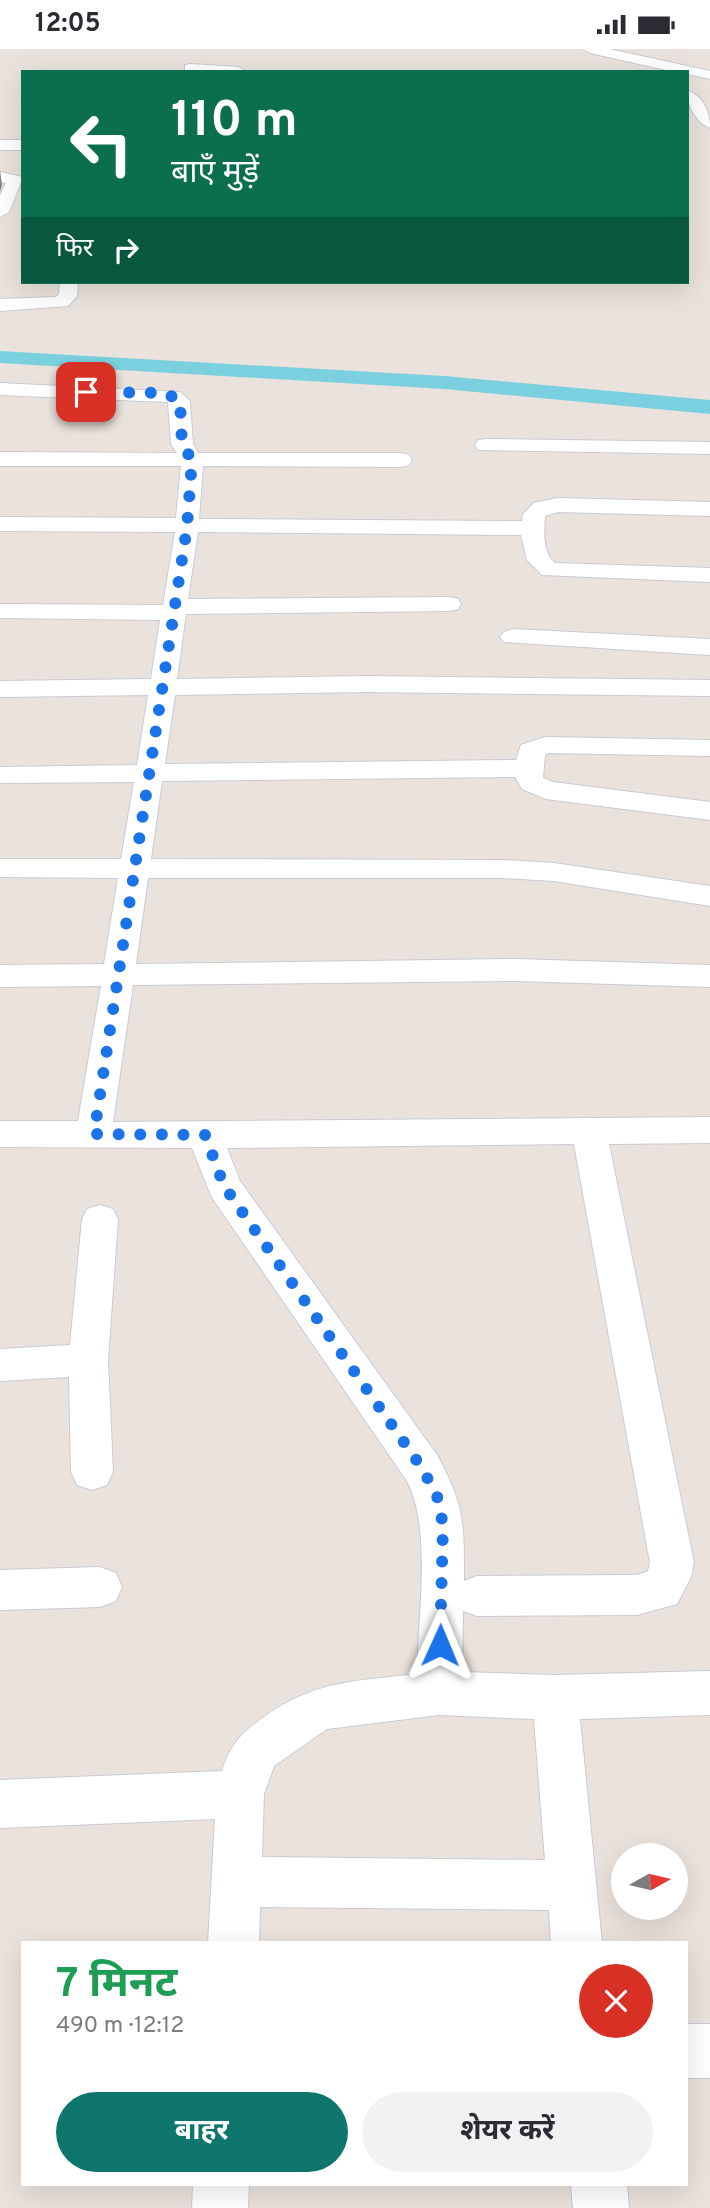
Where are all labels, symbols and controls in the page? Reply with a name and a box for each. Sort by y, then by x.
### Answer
text: 12:05 [35,8,101,41]
text: 110 m [171,92,298,154]
icon: left [56,98,147,189]
text: बाएँ मुड़ें [171,154,259,194]
icon: right [107,231,145,269]
text: फिर [56,233,93,266]
pin [56,362,116,422]
icon: arrive [67,373,105,411]
position arrow [403,1608,477,1682]
north arrow [611,1843,688,1920]
map controls [611,1843,688,1920]
text: 7 मिनट [56,1959,177,2012]
button: close [579,1964,653,2038]
text: 490 m · 12:12 [56,2012,184,2041]
button: बाहर [56,2092,348,2172]
button: शेयर करें [362,2092,653,2172]

